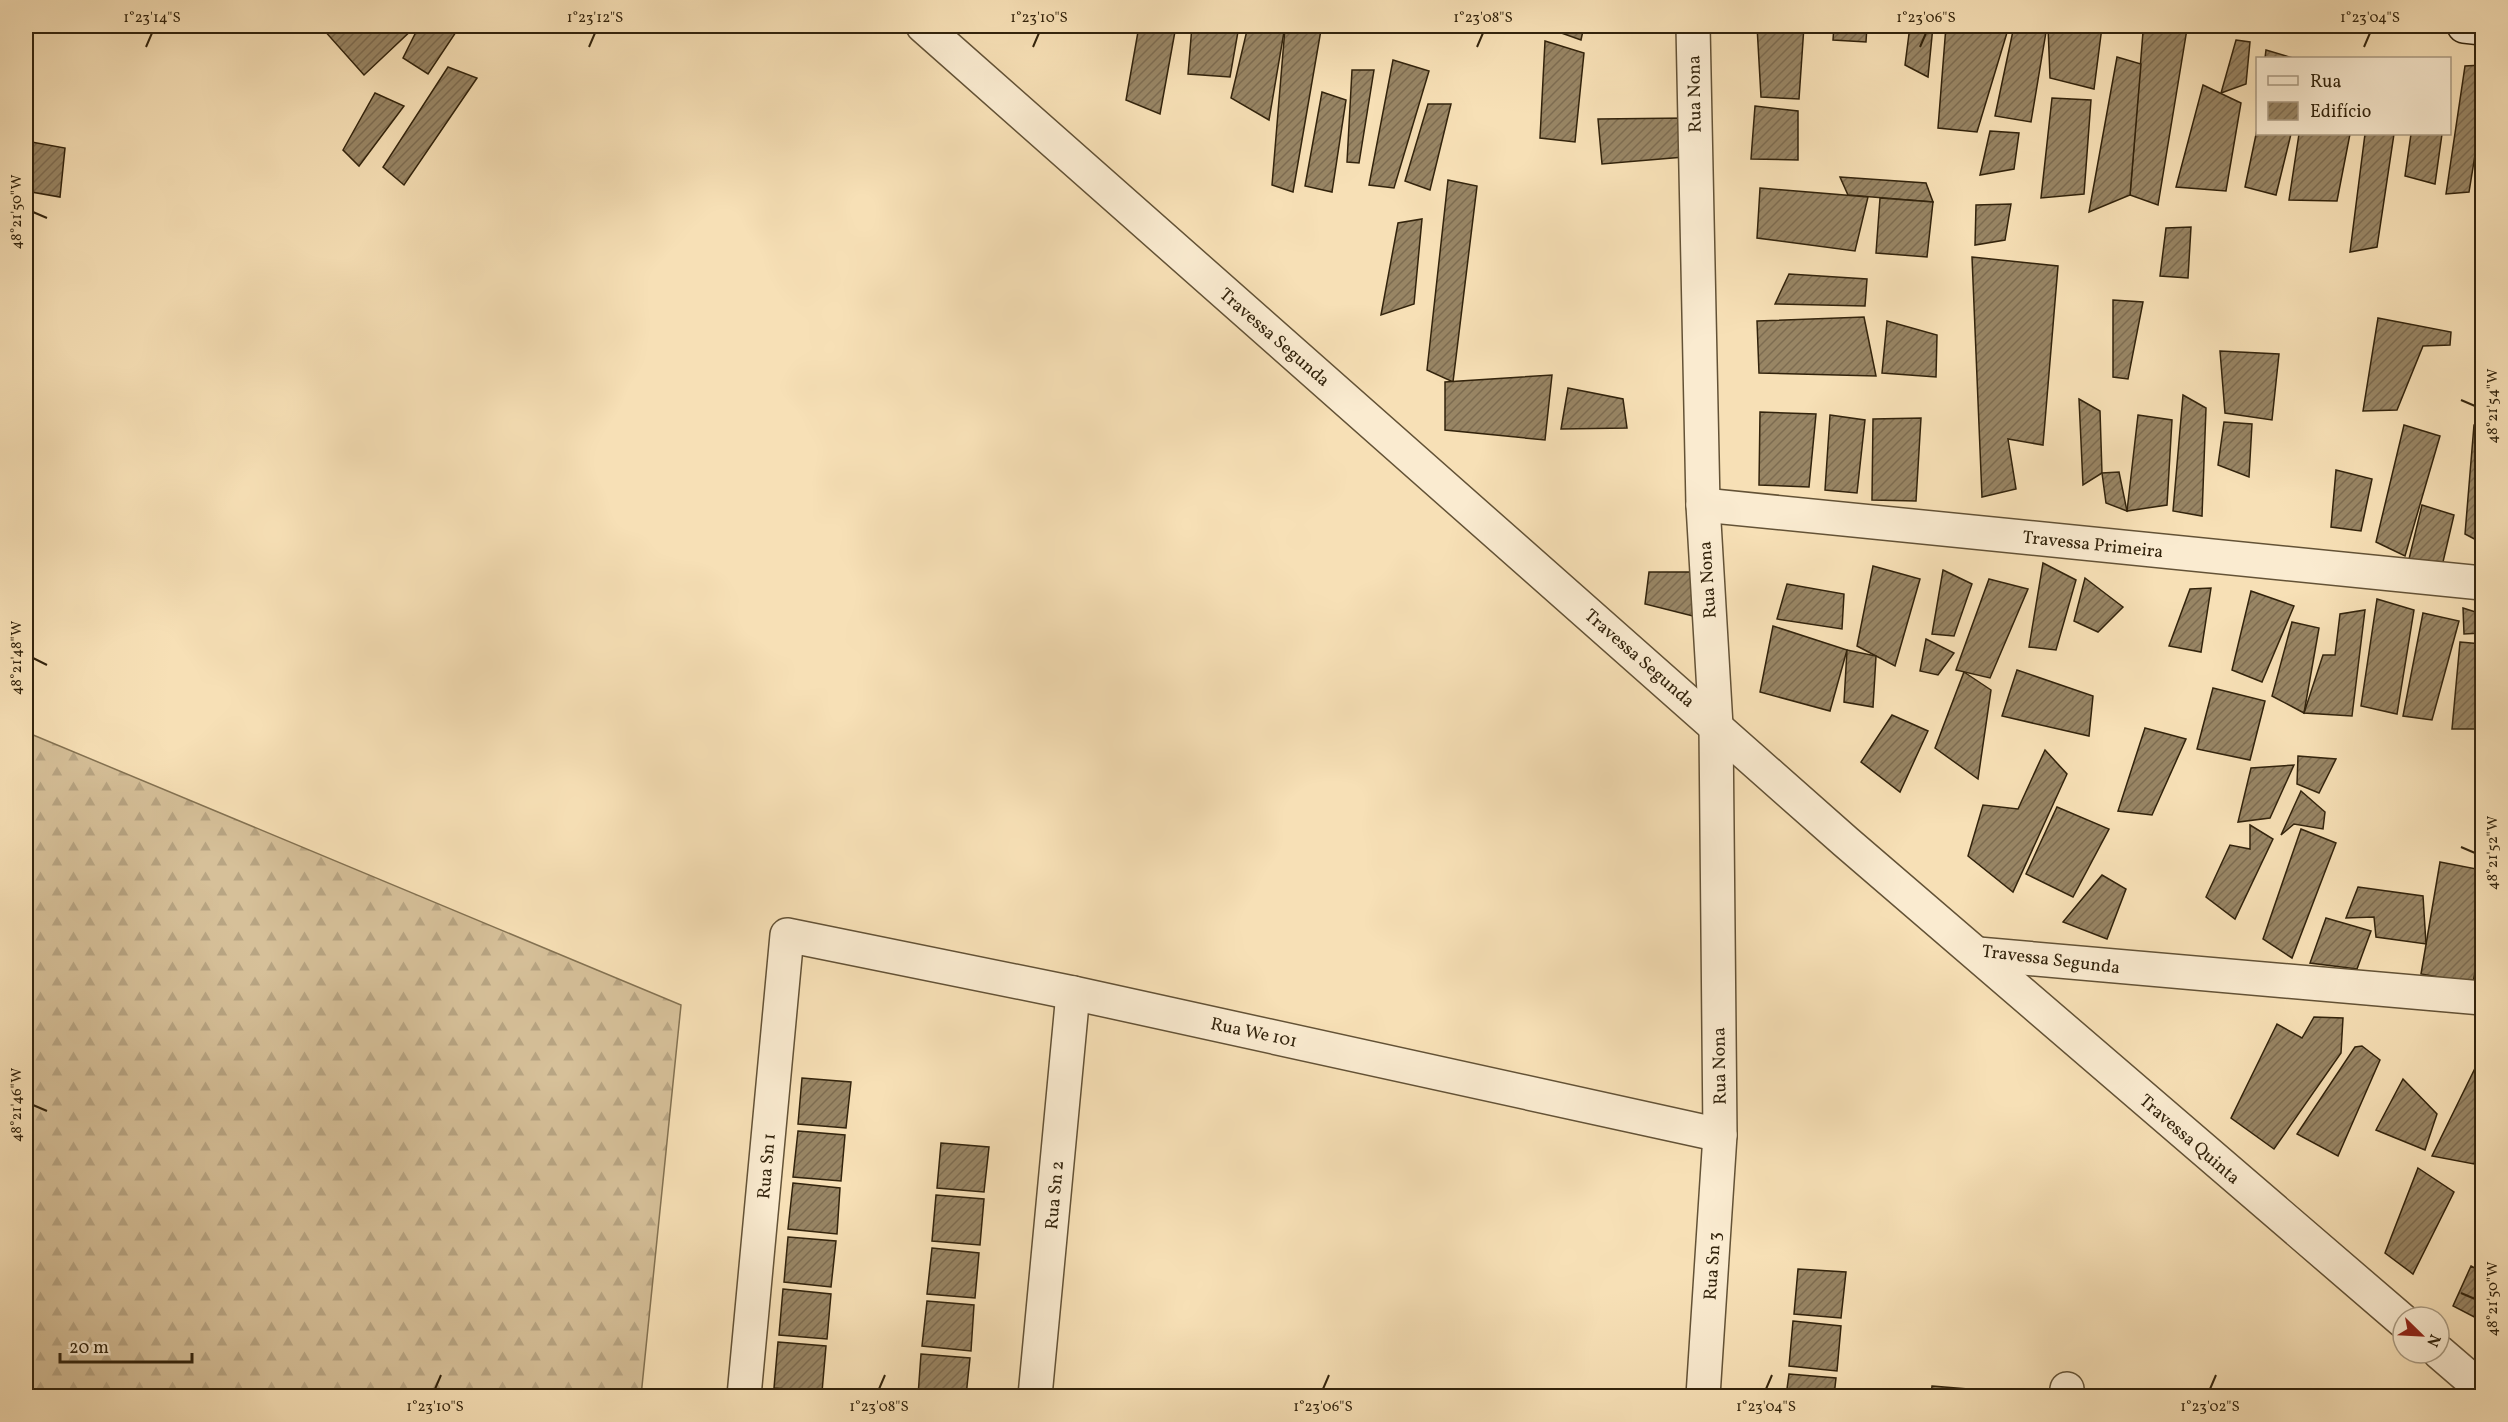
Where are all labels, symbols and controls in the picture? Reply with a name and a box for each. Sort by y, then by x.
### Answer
text: 1°23'14"S [123,8,181,29]
text: 1°23'12"S [567,8,623,29]
text: 1°23'10"S [1010,8,1068,29]
text: 1°23'08"S [1453,8,1513,29]
text: 1°23'06"S [1896,8,1956,29]
text: 1°23'04"S [2340,8,2400,29]
street label: Rua Nona [1682,55,1709,133]
legend [2256,57,2451,135]
text: Rua [2310,70,2341,95]
text: Edifício [2310,100,2371,125]
text: 48°21'50"W [7,174,28,250]
street label: Travessa Segunda [1213,283,1335,393]
text: 48°21'54"W [2483,368,2504,444]
street label: Travessa Primeira [2021,526,2164,565]
street label: Rua Nona [1693,540,1724,620]
street label: Travessa Segunda [1578,604,1700,714]
text: 48°21'48"W [7,621,28,695]
text: 48°21'52"W [2483,816,2504,890]
street label: Travessa Segunda [1980,940,2121,981]
street label: Rua We 101 [1208,1012,1299,1055]
street label: Rua Nona [1707,1027,1734,1105]
text: 48°21'46"W [7,1068,28,1142]
street label: Travessa Quinta [2133,1089,2245,1191]
street label: Rua Sn 1 [752,1132,783,1200]
street label: Rua Sn 2 [1040,1160,1071,1231]
street label: Rua Sn 3 [1699,1231,1728,1301]
text: 48°21'50"W [2483,1261,2504,1337]
north arrow [2391,1305,2451,1365]
scale bar [60,1326,192,1364]
text: N [2420,1331,2445,1350]
text: 20 m [69,1336,109,1361]
text: 1°23'10"S [406,1397,464,1418]
text: 1°23'08"S [849,1397,909,1418]
text: 1°23'06"S [1293,1397,1353,1418]
text: 1°23'04"S [1736,1397,1796,1418]
text: 1°23'02"S [2180,1397,2240,1418]

